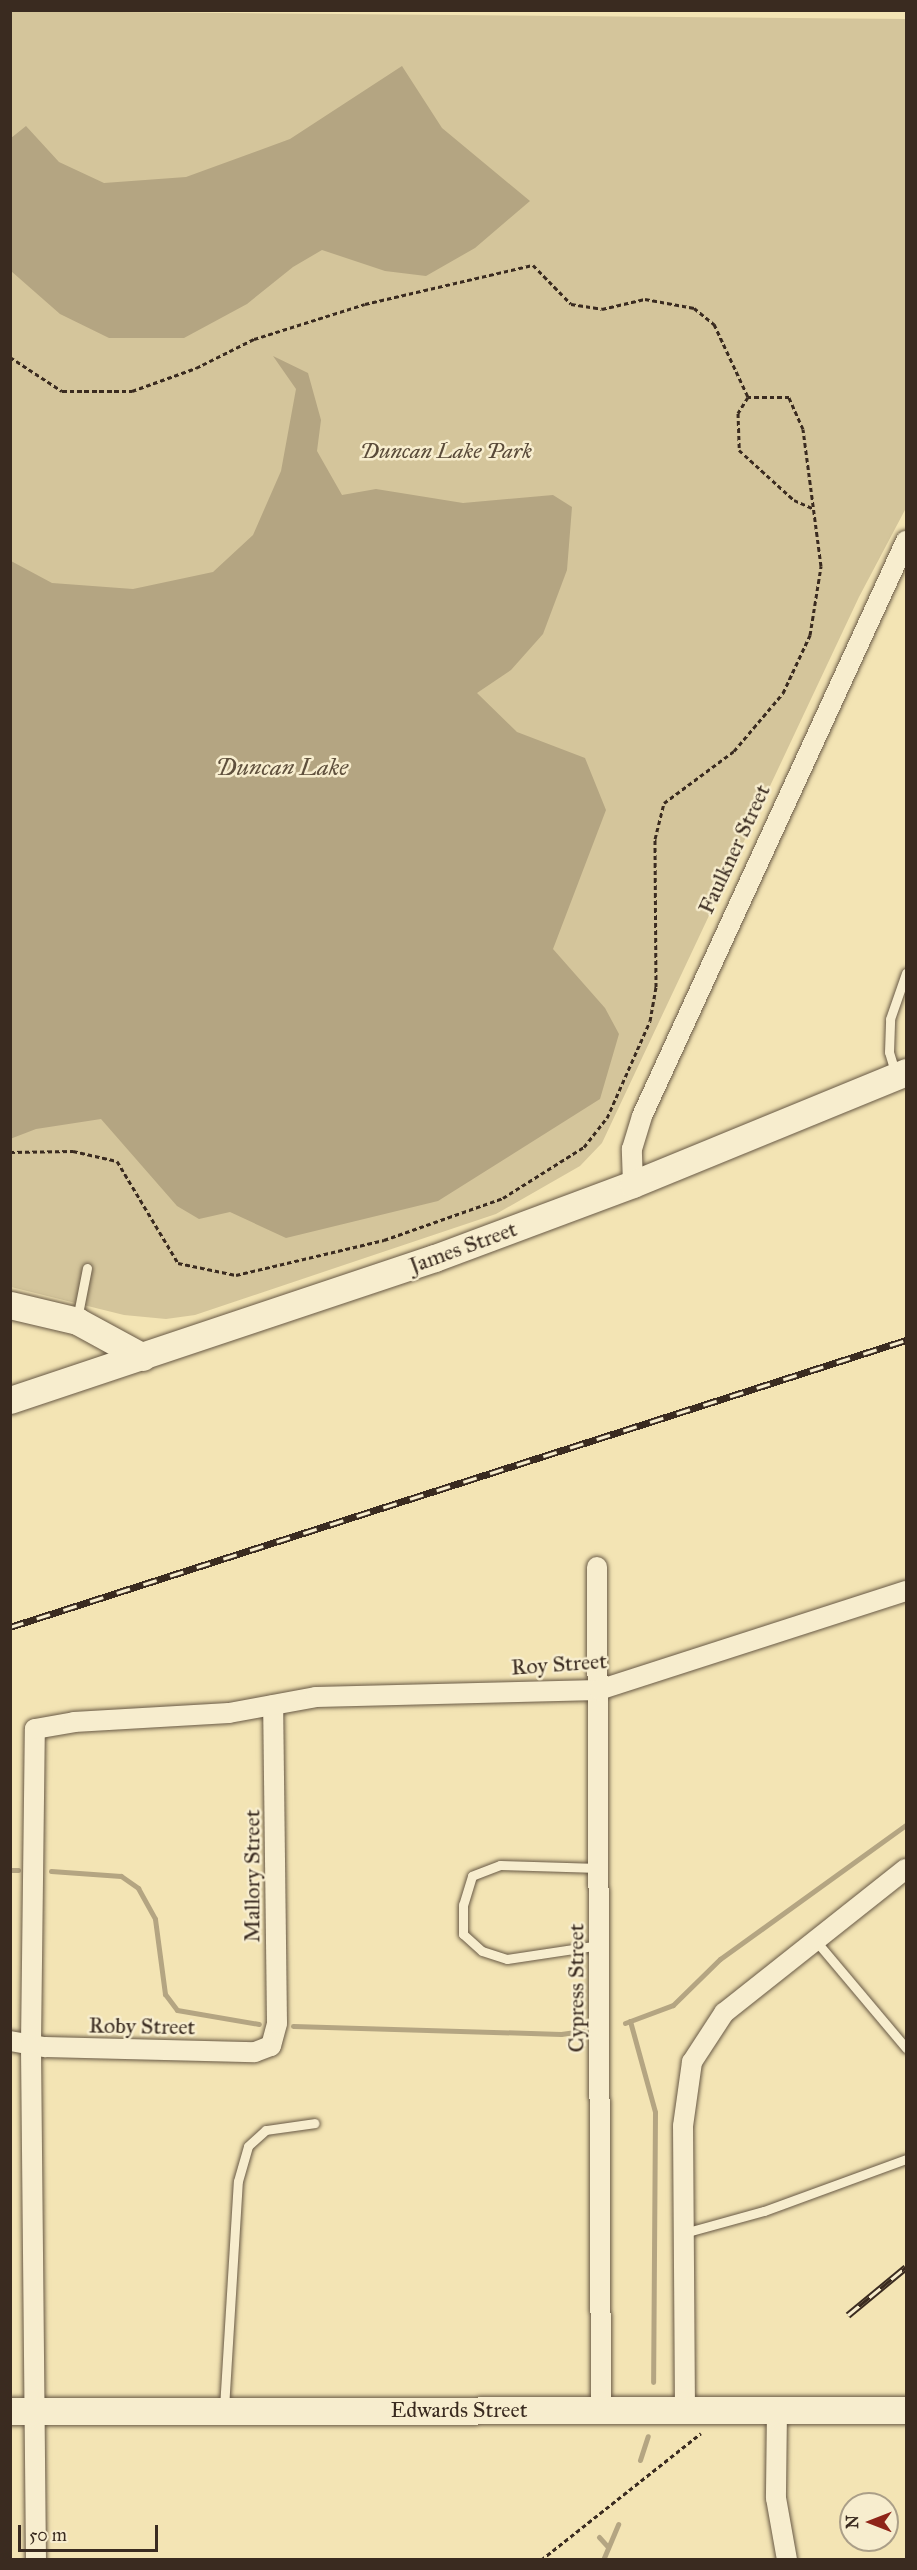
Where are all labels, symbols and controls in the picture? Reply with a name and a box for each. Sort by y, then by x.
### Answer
park label: Duncan Lake Park [360,438,532,464]
water label: Duncan Lake [216,754,348,782]
street label: Faulkner Street [693,780,775,918]
street label: James Street [406,1215,520,1279]
street label: Roy Street [510,1647,608,1681]
street label: Mallory Street [239,1810,265,1942]
street label: Cypress Street [563,1924,589,2052]
street label: Roby Street [88,2012,196,2040]
street label: Edwards Street [391,2397,527,2423]
north arrow [839,2492,899,2552]
scale bar [21,2513,160,2551]
text: N [843,2515,862,2529]
text: 50 m [29,2524,67,2546]

